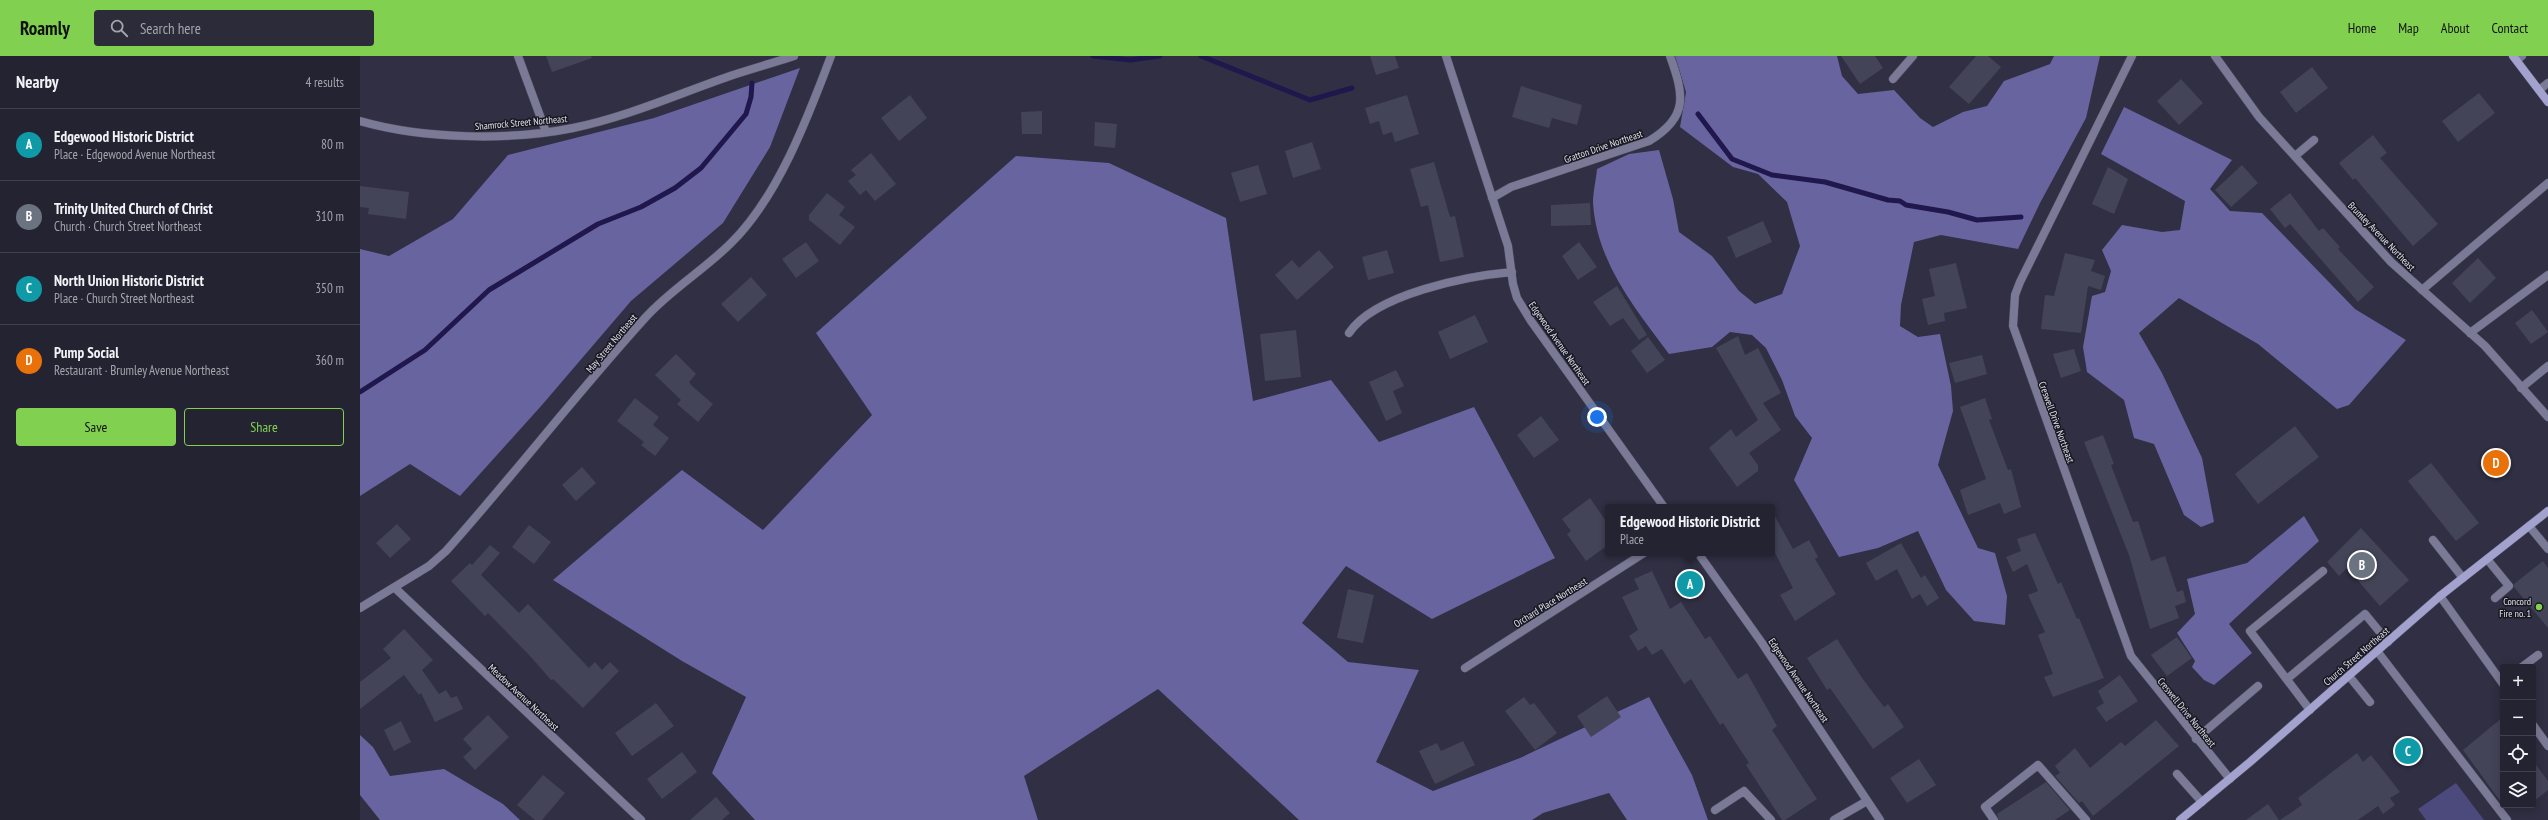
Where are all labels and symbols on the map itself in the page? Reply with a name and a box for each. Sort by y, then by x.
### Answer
street label: Shamrock Street Northeast [474,112,568,133]
street label: Gratton Drive Northeast [1562,127,1644,166]
street label: Brumley Avenue Northeast [2345,199,2418,274]
street label: Edgewood Avenue Northeast [1526,299,1593,388]
street label: May Street Northeast [583,311,640,375]
street label: Creswell Drive Northeast [2036,380,2077,465]
your location [1587,407,1607,427]
pin: D [2483,448,2509,478]
pin: B [2349,550,2375,580]
pin: A [1677,569,1703,599]
street label: Orchard Place Northeast [1511,575,1590,630]
place label: Concord Fire no. 1 [2499,595,2531,620]
marker: Concord Fire no. 1 [2534,602,2544,612]
street label: Church Street Northeast [2321,624,2392,689]
street label: Edgewood Avenue Northeast [1765,636,1832,725]
street label: Meadow Avenue Northeast [486,661,562,734]
street label: Creswell Drive Northeast [2155,675,2219,750]
pin: C [2395,736,2421,766]

